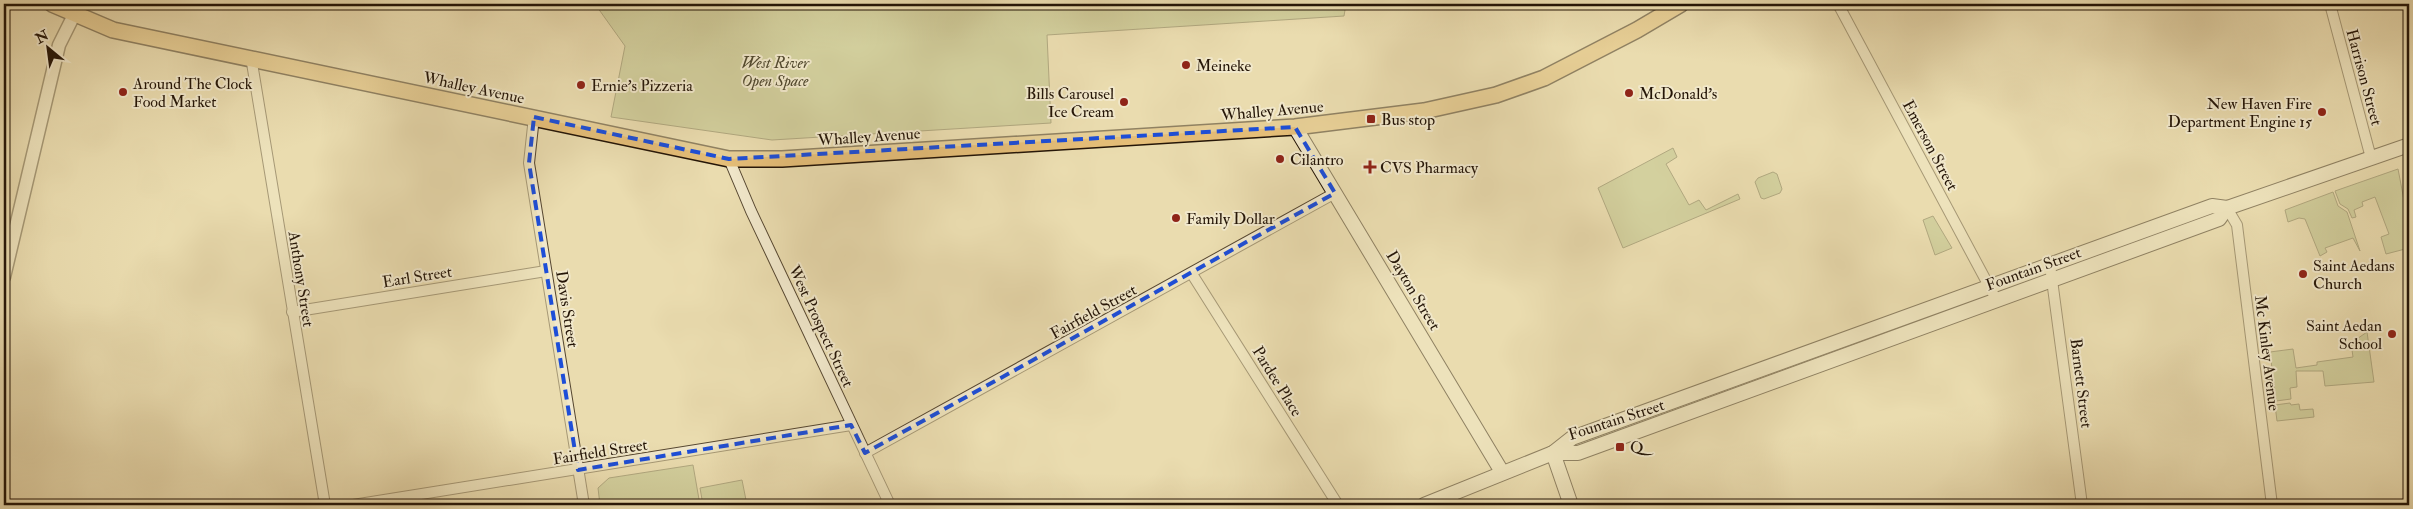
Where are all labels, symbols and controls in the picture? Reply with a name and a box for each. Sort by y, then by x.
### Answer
north arrow [22,22,72,72]
text: N [31,26,52,48]
street label: Harrison Street [2342,27,2387,128]
park label: West River Open Space [741,53,810,91]
place label: Meineke [1196,56,1252,76]
marker: Meineke [1180,59,1192,71]
street label: Whalley Avenue [420,67,527,109]
place label: Around The Clock Food Market [132,74,253,112]
place label: Ernie's Pizzeria [591,76,693,96]
marker: Ernie's Pizzeria [575,79,587,91]
place label: Bills Carousel Ice Cream [1026,84,1115,122]
place label: McDonald's [1639,84,1717,104]
marker: Around The Clock Food Market [117,86,129,98]
marker: McDonald's [1623,87,1635,99]
place label: New Haven Fire Department Engine 15 [2168,94,2312,133]
marker: Bills Carousel Ice Cream [1118,96,1130,108]
street label: Whalley Avenue [1219,97,1325,126]
street label: Emerson Street [1898,97,1962,194]
marker: New Haven Fire Department Engine 15 [2316,106,2328,118]
place label: Bus stop [1381,110,1435,131]
marker: Bus stop [1365,113,1377,125]
street label: Whalley Avenue [816,123,921,151]
place label: Cilantro [1290,150,1344,170]
marker: Cilantro [1274,153,1286,165]
place label: CVS Pharmacy [1380,158,1479,178]
marker: CVS Pharmacy [1364,161,1376,173]
place label: Family Dollar [1186,209,1275,229]
marker: Family Dollar [1170,212,1182,224]
street label: Anthony Street [283,229,318,328]
street label: Fountain Street [1983,242,2084,295]
street label: Dayton Street [1382,247,1445,334]
place label: Saint Aedans Church [2313,256,2394,294]
street label: West Prospect Street [783,261,858,391]
street label: Earl Street [381,262,453,292]
marker: Saint Aedans Church [2297,268,2309,280]
street label: Davis Street [551,269,583,349]
street label: Fairfield Street [1047,280,1140,344]
street label: Mc Kinley Avenue [2250,294,2284,412]
place label: Saint Aedan School [2306,316,2382,354]
marker: Saint Aedan School [2386,328,2398,340]
street label: Barnett Street [2066,337,2096,429]
street label: Pardee Place [1248,343,1307,421]
street label: Fountain Street [1566,395,1667,445]
street label: Fairfield Street [551,435,649,469]
place label: Q [1630,438,1654,458]
marker: Q [1614,441,1626,453]

